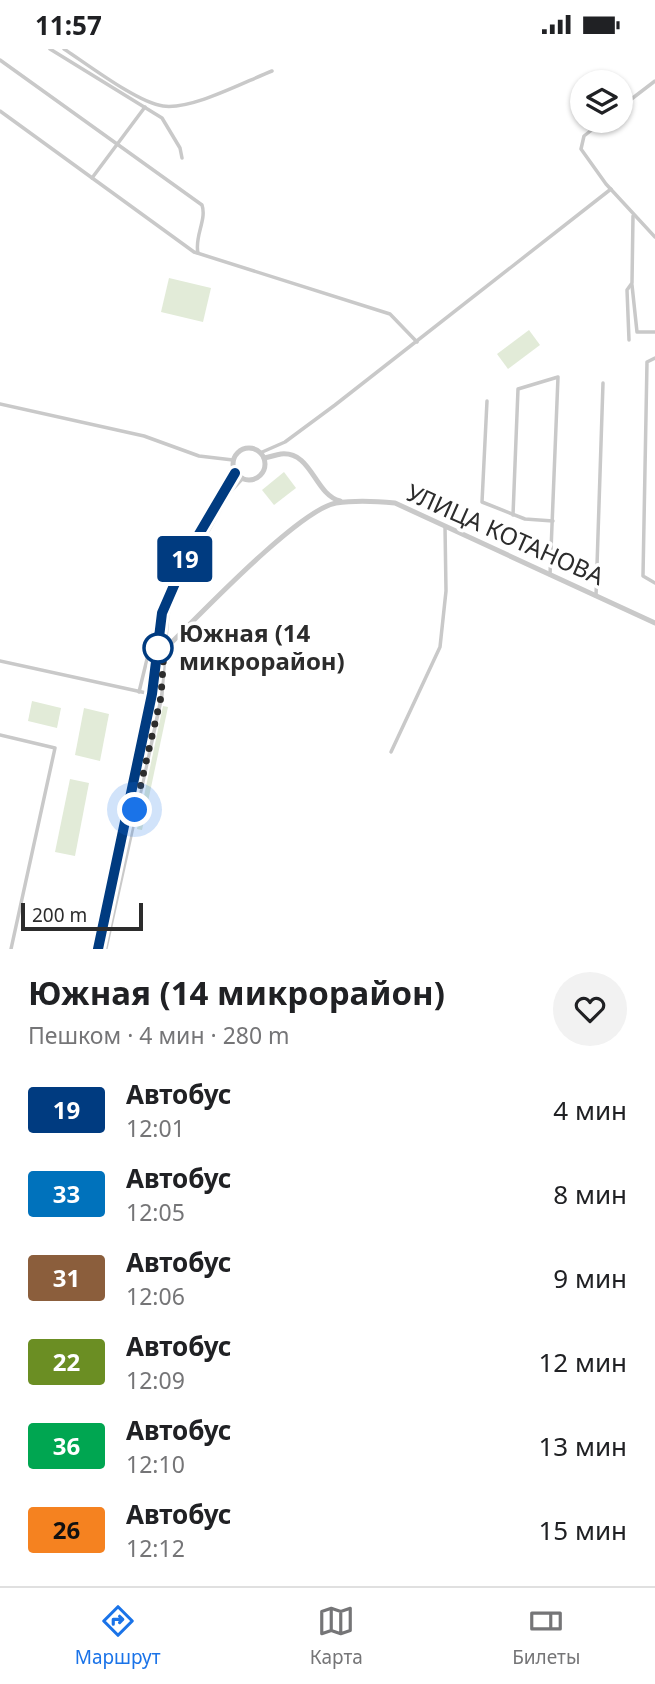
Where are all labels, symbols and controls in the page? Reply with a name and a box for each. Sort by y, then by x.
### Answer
text: 11:57 [35,7,102,43]
map controls [570,70,633,133]
button: layers [570,70,633,133]
street label: УЛИЦА КОТАНОВА [402,475,610,592]
line badge: 19 [154,536,216,582]
text: 19 [171,542,199,575]
place label: Южная (14 микрорайон) [179,616,345,677]
marker: Южная (14 микрорайон) [143,633,173,663]
your location [117,792,152,827]
scale bar [21,900,144,932]
text: 200 m [32,902,87,928]
text: Южная (14 микрорайон) [28,970,445,1015]
button: heart [553,972,627,1046]
text: Пешком · 4 мин · 280 m [28,1019,290,1051]
text: Автобус [126,1076,231,1112]
text: 4 мин [553,1092,627,1128]
text: 19 [53,1093,80,1126]
text: 12:01 [126,1112,185,1144]
text: Автобус [126,1160,231,1196]
text: 8 мин [553,1176,627,1212]
text: 33 [53,1177,80,1210]
text: 12:05 [126,1196,185,1228]
text: Автобус [126,1244,231,1280]
text: 9 мин [553,1260,627,1296]
text: 31 [53,1261,80,1294]
text: 12:06 [126,1280,185,1312]
text: Автобус [126,1328,231,1364]
text: 12 мин [538,1344,627,1380]
text: 22 [53,1345,80,1378]
text: 12:09 [126,1364,185,1396]
text: Автобус [126,1412,231,1448]
text: 13 мин [538,1428,627,1464]
text: 36 [53,1429,80,1462]
text: 12:10 [126,1448,185,1480]
text: Автобус [126,1496,231,1532]
text: 15 мин [538,1512,627,1548]
text: 26 [53,1513,80,1546]
text: 12:12 [126,1532,185,1564]
tab: Маршрут [75,1602,160,1670]
tab: Карта [310,1602,363,1670]
tab: Билеты [512,1602,580,1670]

